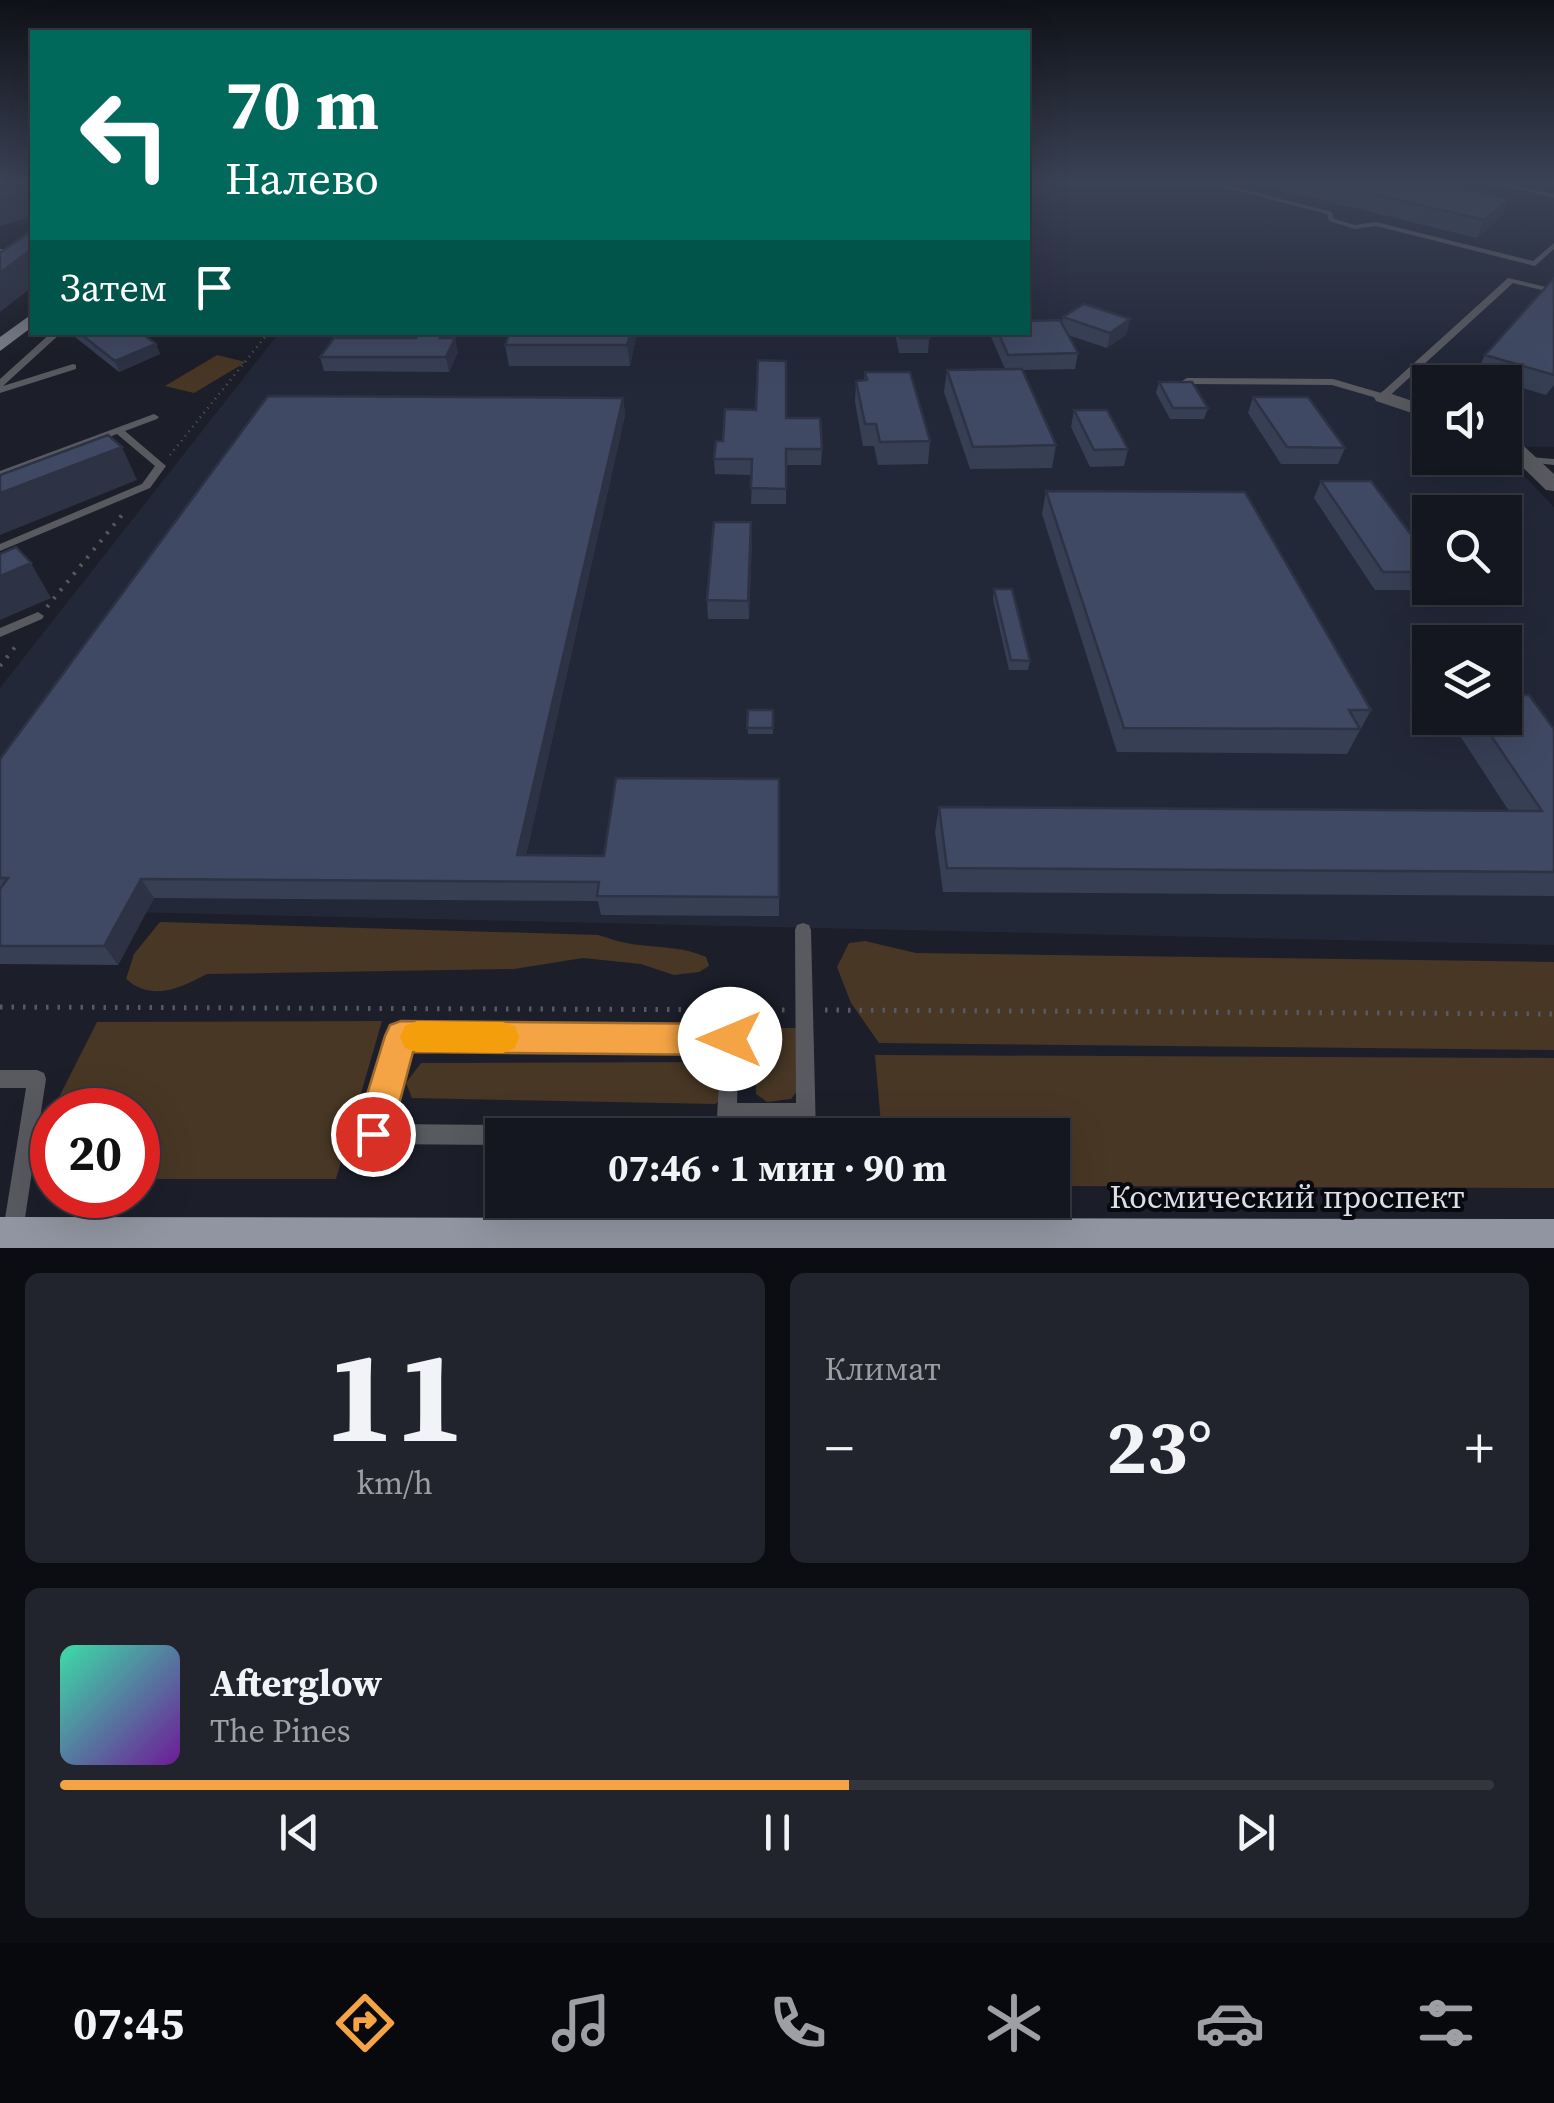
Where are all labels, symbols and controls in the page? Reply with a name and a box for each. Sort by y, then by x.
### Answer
text: 70 m [225,56,379,152]
icon: left [60,70,190,200]
text: Налево [225,147,379,209]
icon: arrive [187,260,242,315]
text: Затем [60,262,167,314]
map controls [1412,365,1522,735]
button: sound [1412,365,1522,475]
button: search [1412,495,1522,605]
button: layers [1412,625,1522,735]
position arrow [678,987,782,1091]
speed limit sign: 20 [30,1088,160,1218]
pin [331,1092,416,1177]
icon: arrive [346,1107,401,1162]
text: 07:46 · 1 мин · 90 m [608,1142,947,1194]
street label: Космический проспект [1109,1175,1465,1219]
text: 11 [324,1306,465,1485]
text: Климат [825,1347,941,1391]
text: 23° [1106,1395,1212,1498]
text: − [825,1410,854,1485]
text: + [1465,1410,1494,1485]
text: km/h [357,1461,433,1505]
text: Afterglow [210,1657,382,1709]
text: The Pines [210,1709,351,1753]
icon: previous [272,1805,327,1860]
icon: pause [750,1805,805,1860]
icon: next [1228,1805,1283,1860]
icon: directions [330,1988,400,2058]
icon: music [546,1988,616,2058]
icon: phone [763,1988,833,2058]
icon: climate [979,1988,1049,2058]
icon: car [1195,1988,1265,2058]
icon: filters [1411,1988,1481,2058]
text: 07:45 [73,1992,184,2054]

